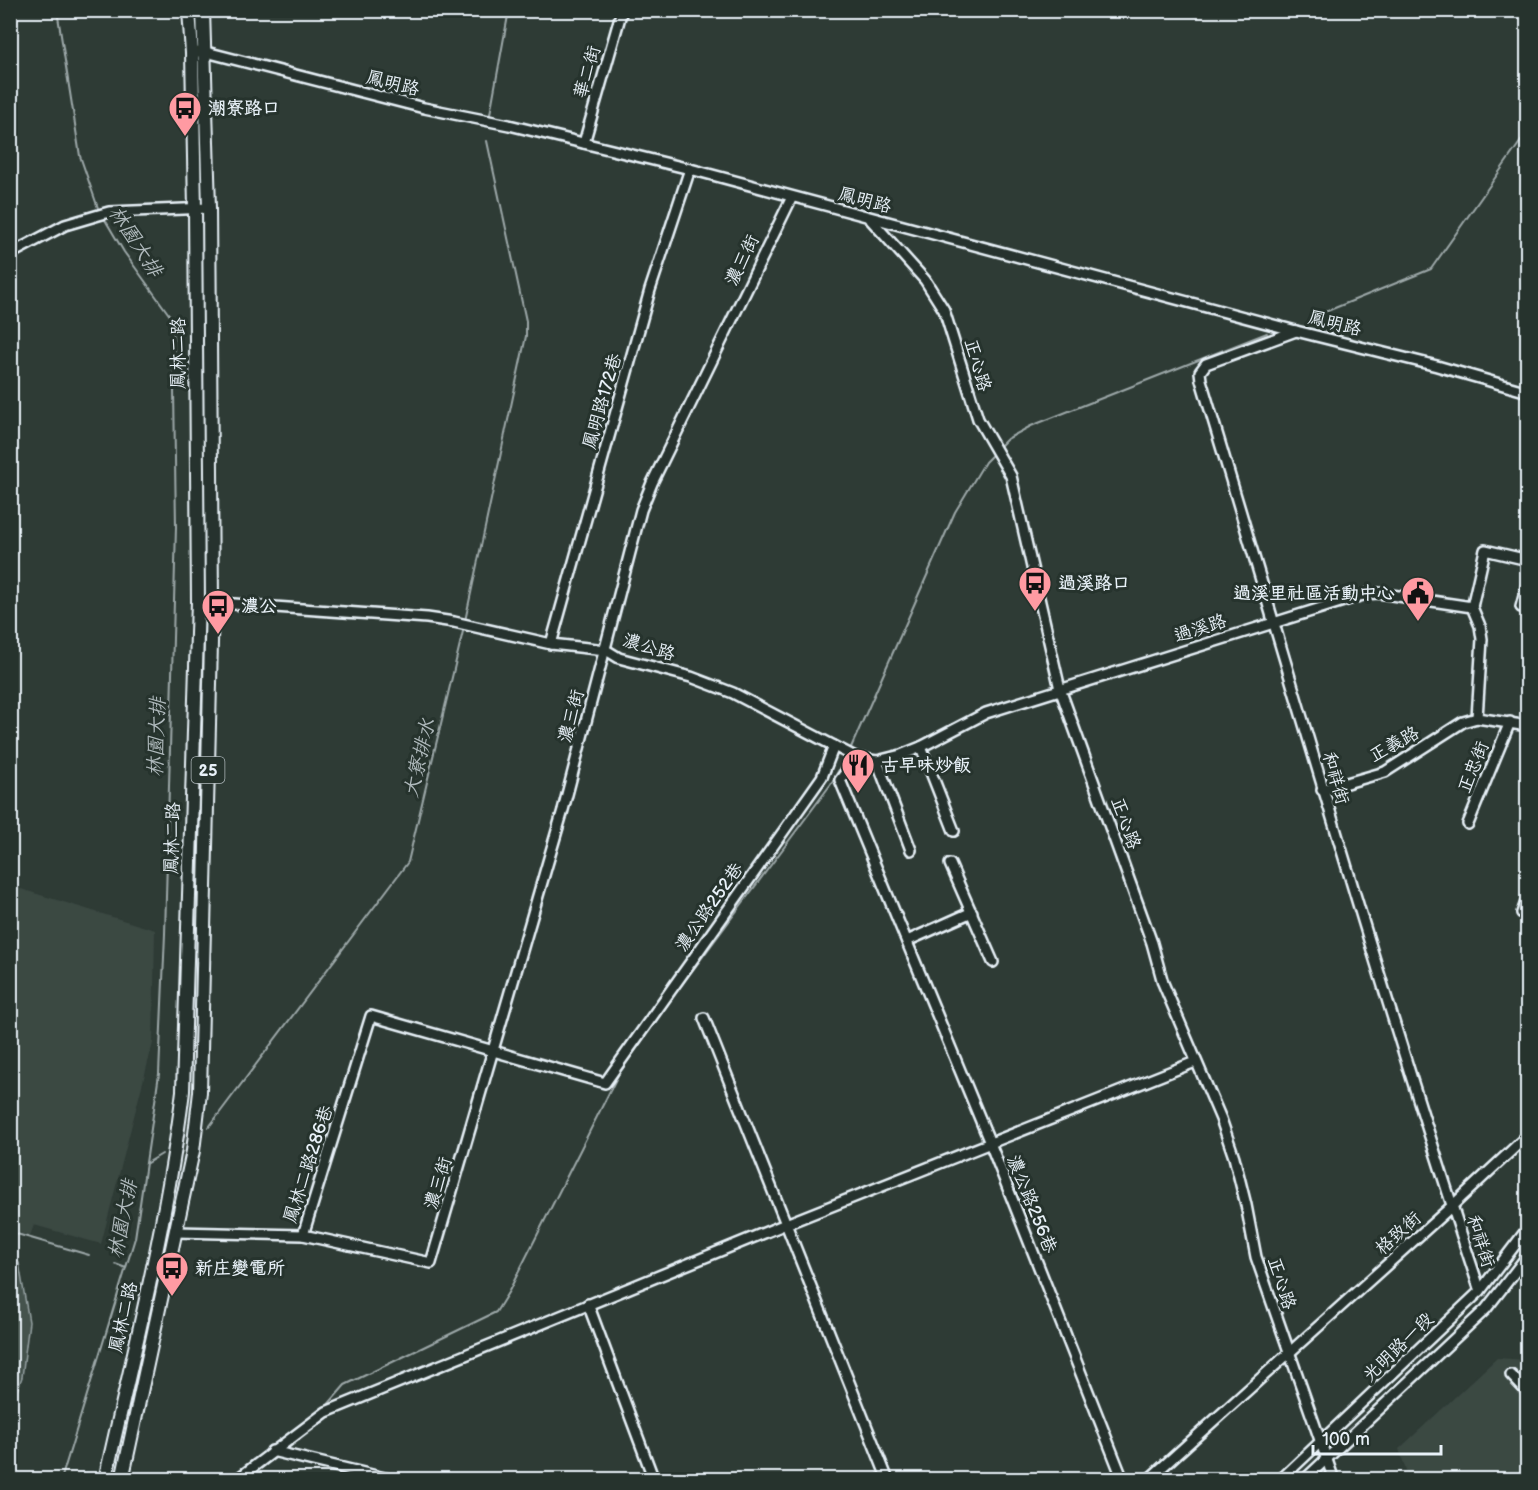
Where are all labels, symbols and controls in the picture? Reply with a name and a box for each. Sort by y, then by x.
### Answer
street label: 華二街 [570,43,605,101]
street label: 鳳明路 [364,67,422,100]
bus stop icon: 潮寮路口 [167,90,203,137]
place label: 潮寮路口 [208,98,280,119]
street label: 鳳明路 [836,183,894,218]
water label: 林園大排 [103,201,168,283]
street label: 濃三街 [721,231,764,289]
street label: 鳳明路 [1306,307,1364,340]
street label: 鳳林二路 [168,317,189,389]
street label: 正心路 [960,336,995,394]
street label: 鳳明路172巷 [579,351,626,451]
bus stop icon: 過溪路口 [1017,565,1053,612]
place label: 過溪路口 [1058,573,1130,594]
public building icon: 過溪里社區活動中心 [1400,575,1436,622]
place label: 過溪里社區活動中心 [1233,583,1395,604]
bus stop icon: 濃公 [200,588,236,635]
place label: 濃公 [241,596,277,617]
street label: 過溪路 [1171,610,1229,647]
street label: 濃公路 [620,630,678,665]
street label: 濃三街 [554,687,589,745]
water label: 林園大排 [144,695,170,777]
water label: 大寮排水 [399,716,441,800]
street label: 正義路 [1366,722,1423,767]
street label: 正忠街 [1454,738,1493,796]
restaurant icon: 古早味炒飯 [840,747,876,794]
street label: 和祥街 [1318,749,1353,807]
place label: 古早味炒飯 [881,755,971,776]
road number: 25 [192,757,224,783]
street label: 正心路 [1106,794,1145,852]
street label: 鳳林二路 [161,802,184,874]
street label: 濃公路252巷 [671,859,748,956]
street label: 鳳林二路286巷 [280,1103,337,1225]
street label: 濃公路256巷 [1002,1152,1061,1256]
street label: 濃三街 [421,1154,456,1212]
water label: 林園大排 [104,1176,143,1261]
street label: 格致街 [1371,1208,1425,1259]
street label: 和祥街 [1462,1212,1499,1270]
bus stop icon: 新庄變電所 [154,1250,190,1297]
street label: 正心路 [1263,1254,1300,1312]
place label: 新庄變電所 [195,1258,285,1279]
street label: 鳳林二路 [105,1280,142,1355]
street label: 光明路一段 [1359,1309,1438,1386]
scale bar [1313,1418,1440,1456]
text: 100 m [1322,1429,1370,1450]

